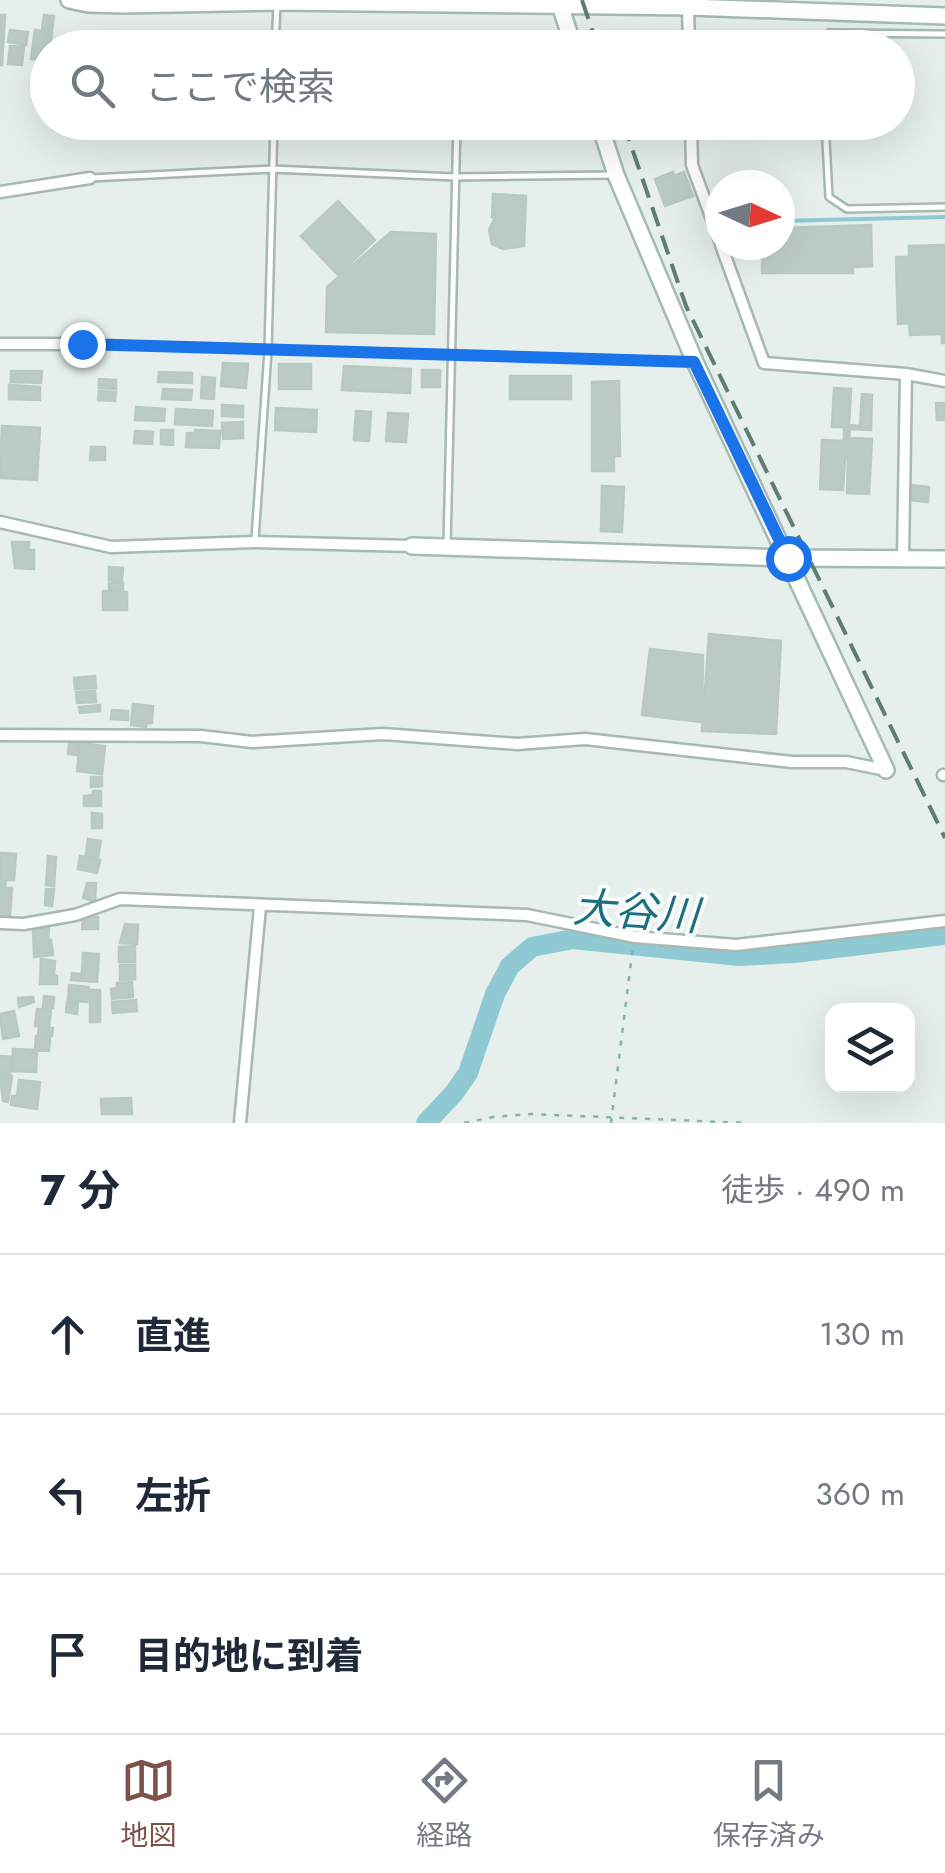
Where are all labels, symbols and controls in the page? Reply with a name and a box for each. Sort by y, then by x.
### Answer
search box [30,30,915,140]
icon: search [65,58,120,113]
text: ここで検索 [145,59,335,114]
north arrow [705,170,795,260]
route end [60,322,106,368]
route start [766,536,812,582]
water label: 大谷川 [571,877,705,947]
map controls [825,1003,915,1093]
button: layers [825,1003,915,1093]
text: 7 分 [40,1160,120,1221]
text: 徒歩 · 490 m [721,1167,905,1213]
icon: ahead [40,1307,95,1362]
text: 直進 [135,1308,211,1363]
text: 130 m [819,1311,905,1357]
icon: left [40,1467,95,1522]
text: 左折 [135,1468,211,1523]
text: 360 m [815,1471,905,1517]
icon: arrive [40,1627,95,1682]
text: 目的地に到着 [135,1628,363,1683]
tab: 地図 [120,1753,176,1856]
tab: 経路 [416,1753,473,1856]
tab: 保存済み [713,1753,825,1856]

